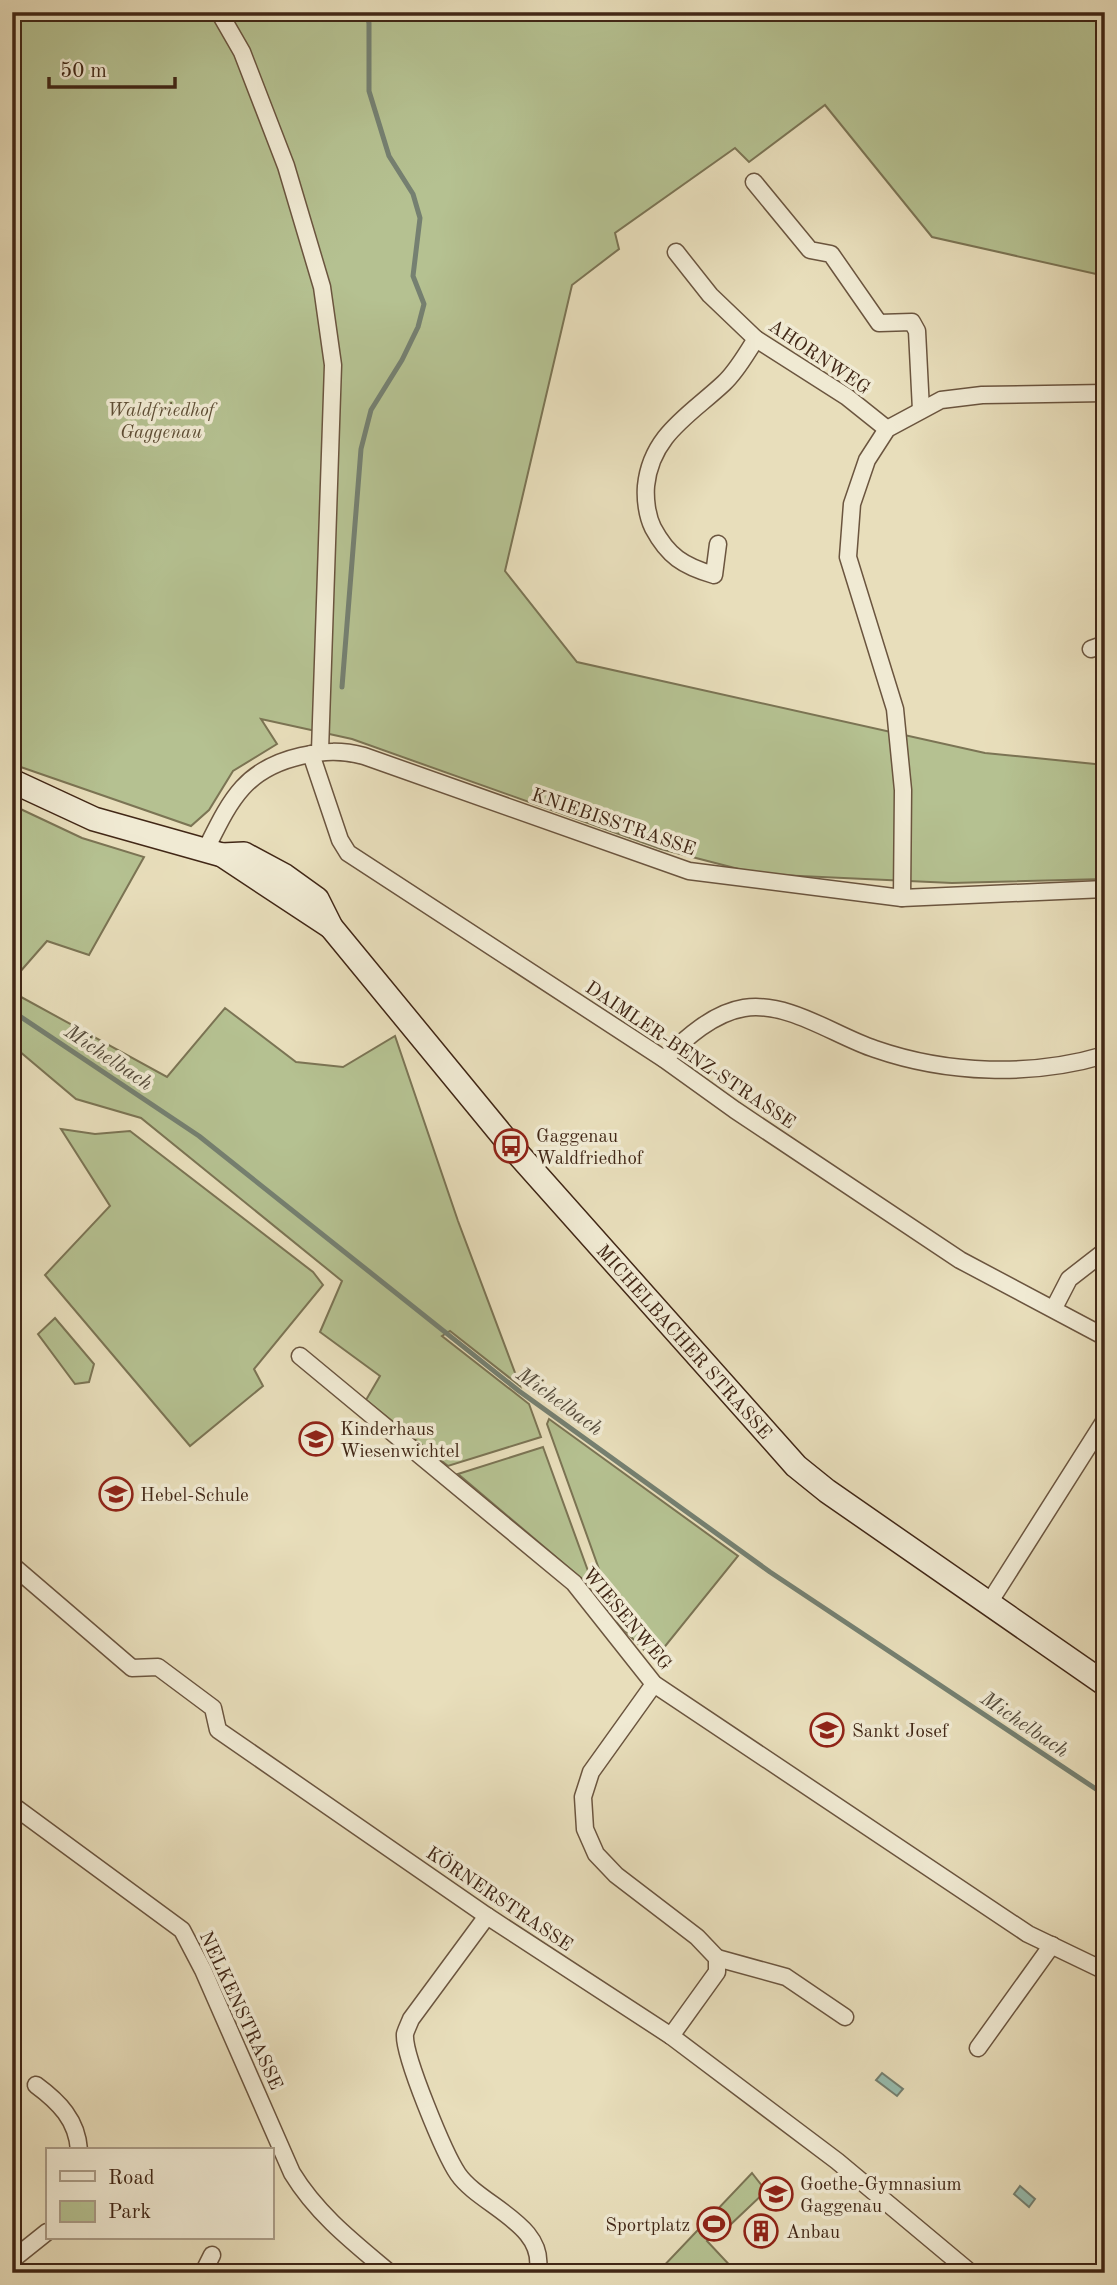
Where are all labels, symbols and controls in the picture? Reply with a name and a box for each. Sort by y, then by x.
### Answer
scale bar [49,46,175,90]
text: 50 m [60,61,107,82]
street label: AHORNWEG [764,317,873,399]
park label: Waldfriedhof Gaggenau [107,402,218,443]
street label: KNIEBISSTRASSE [529,786,698,860]
street label: DAIMLER-BENZ-STRASSE [581,979,798,1133]
water label: Michelbach [60,1021,156,1095]
bus stop icon: Gaggenau Waldfriedhof [492,1127,530,1165]
place label: Gaggenau Waldfriedhof [536,1128,644,1169]
street label: MICHELBACHER STRASSE [592,1242,774,1444]
water label: Michelbach [511,1363,606,1441]
school or university icon: Kinderhaus Wiesenwichtel [297,1420,335,1458]
place label: Kinderhaus Wiesenwichtel [340,1421,460,1462]
school or university icon: Hebel-Schule [97,1475,135,1513]
place label: Hebel-Schule [140,1487,249,1506]
street label: WIESENWEG [578,1565,675,1675]
water label: Michelbach [976,1688,1072,1762]
school or university icon: Sankt Josef [808,1711,846,1749]
place label: Sankt Josef [852,1723,949,1742]
street label: KÖRNERSTRASSE [422,1841,577,1956]
street label: NELKENSTRASSE [195,1929,285,2093]
legend [46,2148,273,2240]
text: Road [108,2168,155,2189]
school or university icon: Goethe-Gymnasium Gaggenau [757,2175,795,2213]
place label: Goethe-Gymnasium Gaggenau [800,2176,962,2217]
text: Park [108,2202,151,2223]
sports icon: Sportplatz [695,2205,733,2243]
building icon: Anbau [742,2212,780,2250]
place label: Sportplatz [605,2217,690,2236]
place label: Anbau [786,2224,840,2243]

